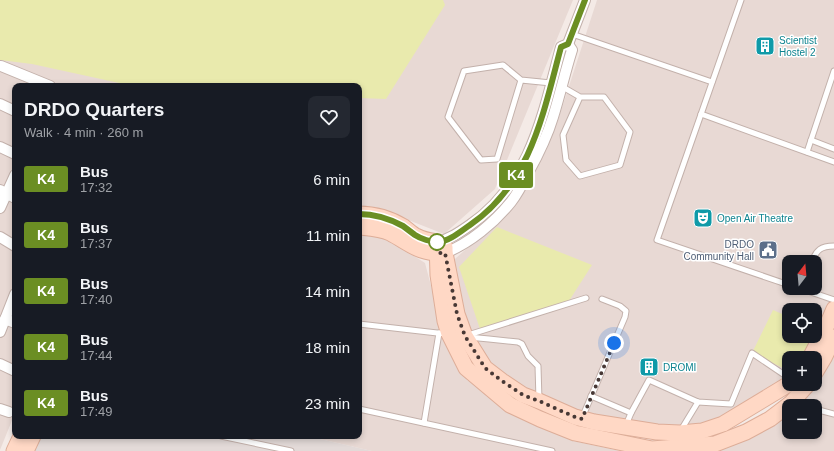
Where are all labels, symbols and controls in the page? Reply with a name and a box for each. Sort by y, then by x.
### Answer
building icon: Scientist Hostel 2 [754,35,776,57]
place label: Scientist Hostel 2 [779,35,817,58]
button: heart [308,96,350,138]
text: DRDO Quarters [24,99,164,120]
text: Walk · 4 min · 260 m [24,125,143,140]
line badge: K4 [498,162,534,188]
text: Bus [80,163,108,180]
text: K4 [507,167,525,183]
text: K4 [37,171,55,187]
text: 6 min [313,171,350,188]
text: 17:32 [80,180,113,195]
theatre icon: Open Air Theatre [692,207,714,229]
place label: Open Air Theatre [717,213,793,224]
text: Bus [80,219,108,236]
text: K4 [37,227,55,243]
text: 11 min [306,227,350,244]
unlabelled marker [428,233,446,251]
text: 17:37 [80,236,113,251]
place label: DRDO Community Hall [683,239,754,262]
public building icon: DRDO Community Hall [757,239,779,261]
north arrow [782,255,822,295]
map controls [782,255,822,439]
text: Bus [80,275,108,292]
text: K4 [37,283,55,299]
text: 14 min [305,283,350,300]
text: 17:40 [80,292,113,307]
button: locate [782,303,822,343]
text: Bus [80,331,108,348]
your location [604,333,624,353]
text: K4 [37,339,55,355]
text: 18 min [305,339,350,356]
text: 17:44 [80,348,113,363]
button: + [782,351,822,391]
building icon: DROMI [638,356,660,378]
place label: DROMI [663,362,696,373]
text: Bus [80,387,108,404]
text: K4 [37,395,55,411]
text: 23 min [305,395,350,412]
button: − [782,399,822,439]
text: 17:49 [80,404,113,419]

